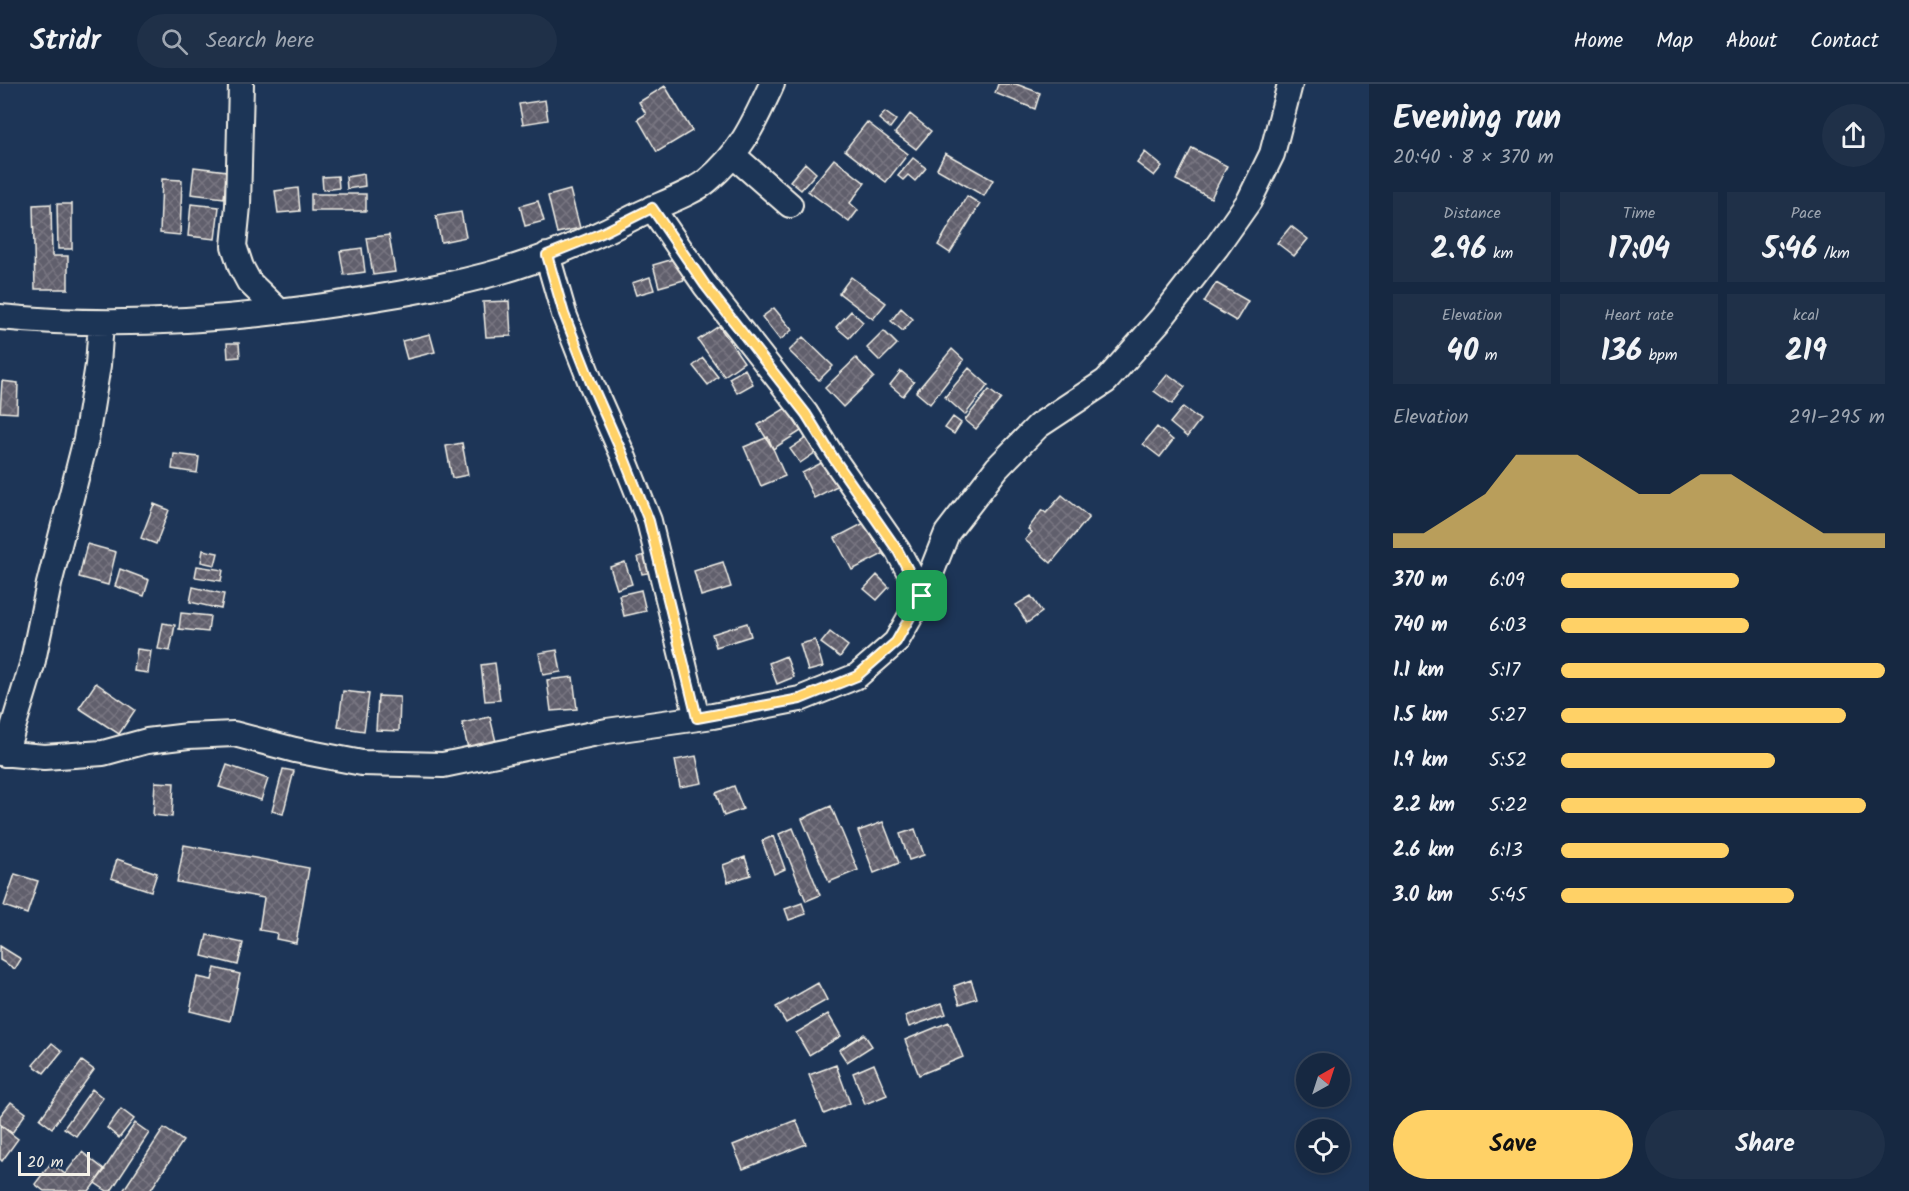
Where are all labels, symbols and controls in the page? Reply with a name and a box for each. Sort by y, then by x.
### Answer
search box [137,14,557,68]
text: Stridr [30,19,101,64]
text: Search here [206,24,314,59]
icon: search [158,25,191,58]
text: Home [1574,25,1623,58]
text: Map [1656,25,1693,58]
text: About [1726,25,1777,58]
text: Contact [1810,25,1879,58]
text: Evening run [1393,93,1561,146]
button: share [1822,104,1885,167]
text: 20:40 · 8 × 370 m [1393,142,1554,174]
text: Distance [1443,201,1501,226]
text: Time [1623,201,1655,226]
text: Pace [1791,201,1821,226]
text: 2.96 [1431,226,1487,274]
text: 17:04 [1608,226,1670,274]
text: 5:46 [1762,226,1817,274]
text: km [1487,241,1513,266]
text: /km [1817,241,1850,266]
text: Elevation [1442,303,1502,328]
text: Heart rate [1604,303,1674,328]
text: kcal [1793,303,1819,328]
text: 40 [1447,328,1478,376]
text: 136 [1601,328,1642,376]
text: 219 [1785,328,1827,376]
text: m [1478,343,1497,368]
text: bpm [1642,343,1677,368]
text: Elevation [1393,402,1469,434]
text: 291–295 m [1789,402,1885,434]
text: 370 m [1393,565,1448,597]
text: 6:09 [1489,565,1525,597]
pin [896,570,947,621]
icon: arrive [905,579,938,612]
text: 740 m [1393,610,1448,642]
text: 6:03 [1489,610,1526,642]
text: 1.1 km [1393,655,1444,687]
text: 5:17 [1489,655,1520,687]
text: 1.5 km [1393,700,1448,732]
text: 5:27 [1489,700,1526,732]
text: 1.9 km [1393,745,1448,777]
text: 5:52 [1489,745,1527,777]
text: 2.2 km [1393,790,1455,822]
text: 5:22 [1489,790,1528,822]
text: 2.6 km [1393,835,1454,867]
text: 6:13 [1489,835,1523,867]
text: 3.0 km [1393,880,1453,912]
text: 5:45 [1489,880,1526,912]
north arrow [1296,1053,1350,1107]
map controls [1296,1053,1350,1173]
button: Save [1393,1110,1633,1179]
button: Share [1645,1110,1885,1179]
button: locate [1296,1119,1350,1173]
scale bar [18,1149,90,1176]
text: 20 m [27,1150,63,1175]

